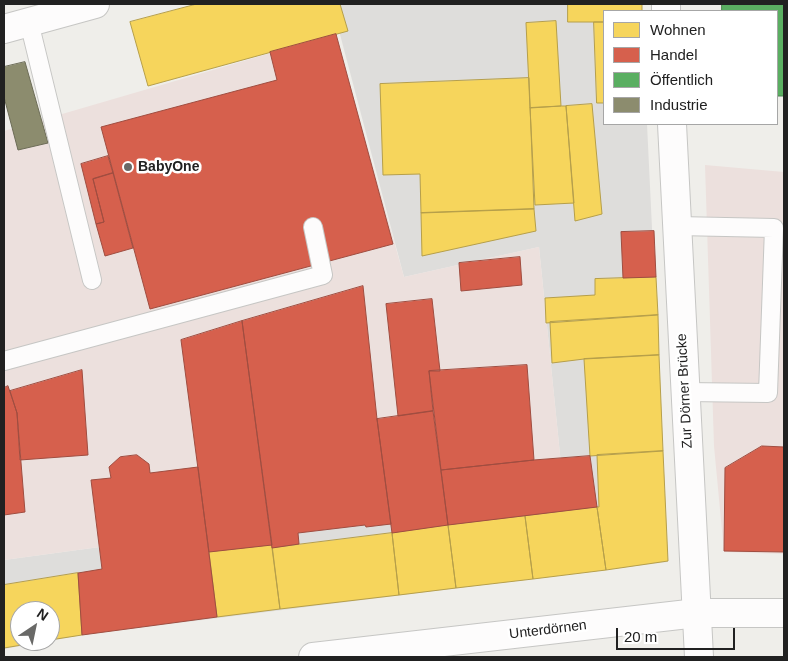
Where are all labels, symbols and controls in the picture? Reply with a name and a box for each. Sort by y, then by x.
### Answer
legend [603,10,778,125]
text: Wohnen [650,21,706,38]
text: Handel [650,46,698,63]
text: Öffentlich [650,71,713,88]
text: Industrie [650,96,708,113]
place label: BabyOne [138,159,199,175]
marker: BabyOne [122,161,134,173]
street label: Zur Dörner Brücke [674,333,696,449]
north arrow [10,601,60,651]
text: N [34,605,51,624]
street label: Unterdörnen [508,617,588,643]
scale bar [618,618,737,650]
text: 20 m [624,628,657,645]

